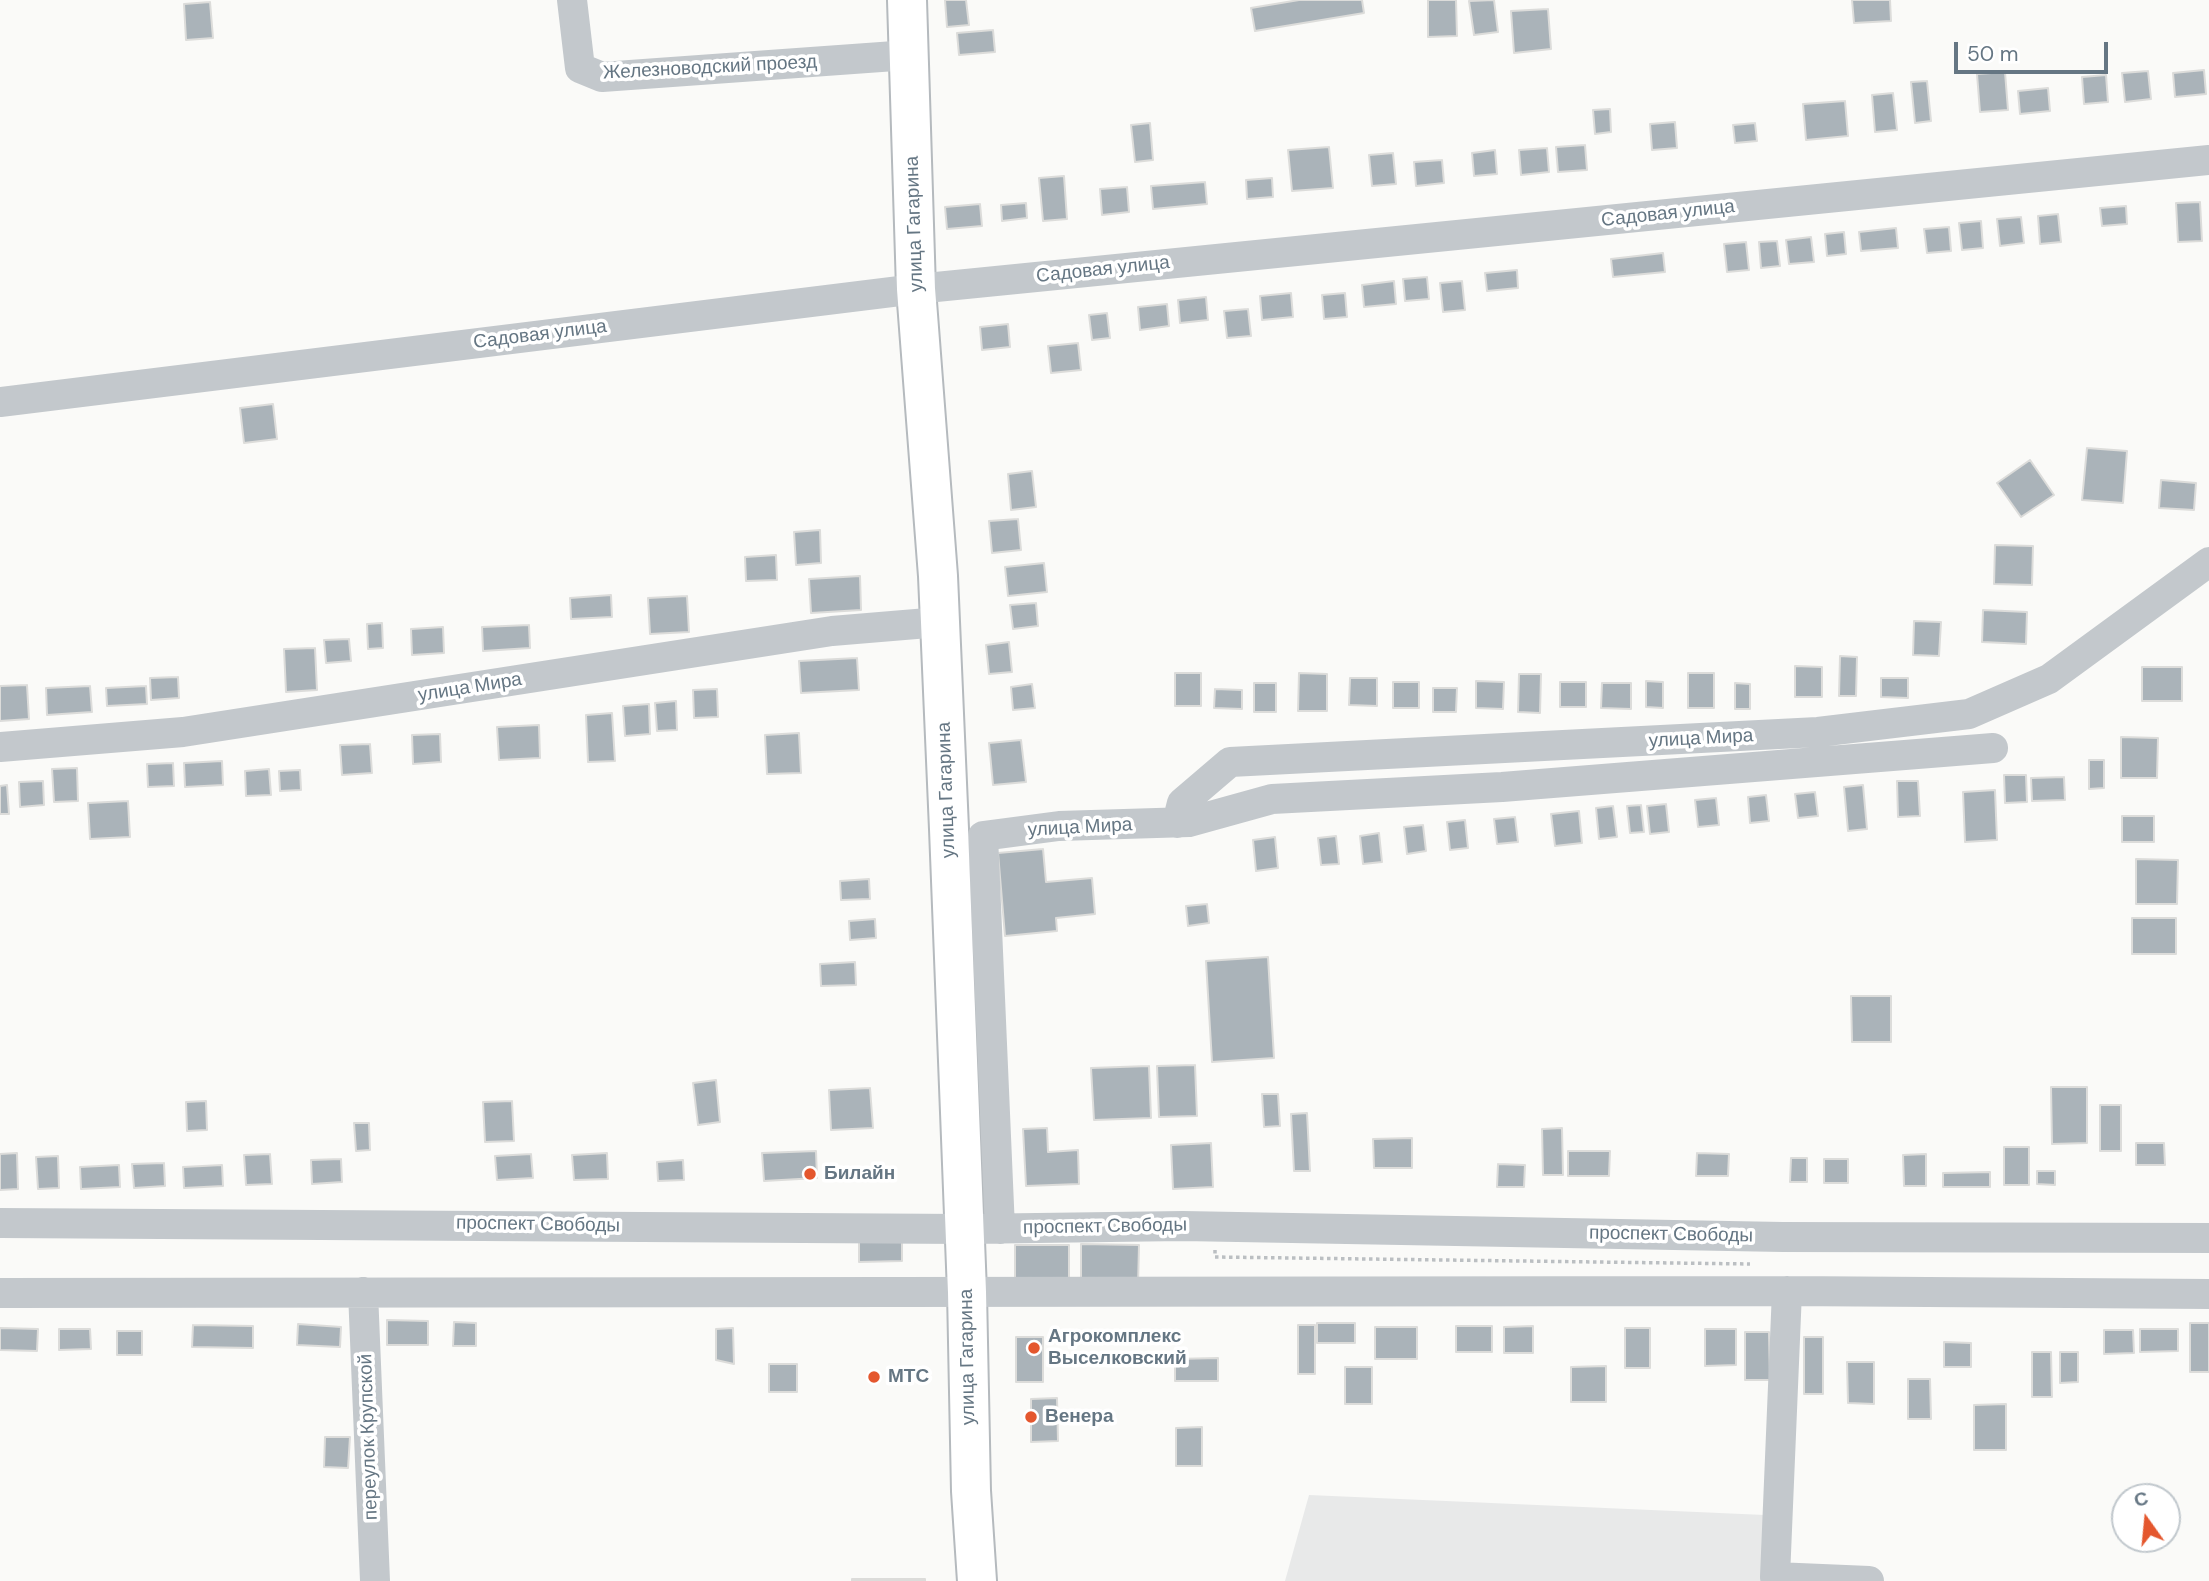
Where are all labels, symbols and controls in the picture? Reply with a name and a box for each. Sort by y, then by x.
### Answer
scale bar [1957,28,2111,72]
text: 50 m [1967,40,2018,68]
street label: Железноводский проезд [602,51,818,85]
street label: улица Гагарина [901,155,929,293]
street label: Садовая улица [1600,196,1736,232]
street label: Садовая улица [1035,252,1171,288]
street label: Садовая улица [472,316,608,354]
street label: улица Мира [416,669,524,707]
street label: улица Гагарина [933,721,961,859]
street label: улица Мира [1648,725,1754,753]
street label: улица Мира [1027,814,1133,842]
place label: Билайн [824,1163,895,1185]
marker: Билайн [802,1166,818,1182]
street label: проспект Свободы [456,1212,620,1238]
street label: проспект Свободы [1023,1214,1187,1240]
street label: проспект Свободы [1589,1222,1753,1248]
street label: улица Гагарина [955,1289,981,1425]
place label: Агрокомплекс Выселковский [1048,1326,1187,1370]
marker: Агрокомплекс Выселковский [1026,1340,1042,1356]
street label: переулок Крупской [355,1353,383,1521]
place label: МТС [888,1366,929,1388]
marker: МТС [866,1369,882,1385]
place label: Венера [1045,1406,1114,1428]
marker: Венера [1023,1409,1039,1425]
north arrow [2111,1483,2181,1553]
text: С [2131,1485,2151,1513]

